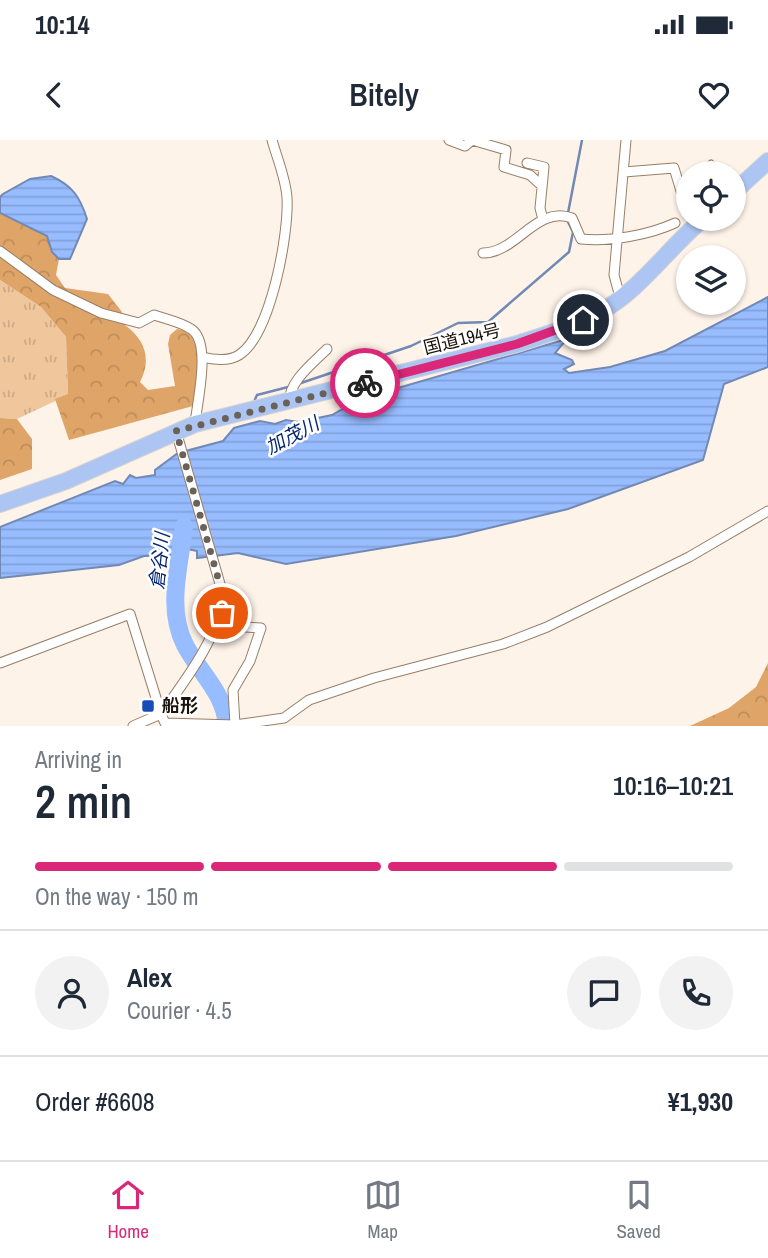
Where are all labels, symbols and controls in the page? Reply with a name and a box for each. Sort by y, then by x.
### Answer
text: 10:14 [35,7,90,42]
text: Bitely [349,73,419,116]
icon: back [35,76,73,114]
icon: heart [695,76,733,114]
map controls [676,161,746,315]
button: locate [676,161,746,231]
button: layers [676,245,746,315]
pin [553,290,613,350]
icon: home [564,301,602,339]
street label: 国道194号 [421,317,503,360]
courier [330,348,400,418]
icon: bike [346,364,384,402]
water label: 加茂川 [261,409,325,460]
water label: 倉谷川 [143,529,175,591]
pin [192,583,252,643]
icon: bag [203,594,241,632]
place label: 船形 [162,693,198,718]
marker: 船形 [140,698,156,714]
text: Arriving in [35,744,122,775]
text: 10:16–10:21 [613,768,733,803]
text: 2 min [35,770,132,832]
text: On the way · 150 m [35,881,199,912]
button: person [35,956,109,1030]
button: chat [567,956,641,1030]
button: phone [659,956,733,1030]
text: Alex [127,960,172,995]
text: Courier · 4.5 [127,995,232,1026]
text: Order #6608 [35,1084,155,1119]
text: ¥1,930 [668,1084,733,1119]
tab: Home [107,1176,149,1244]
tab: Map [364,1176,402,1244]
tab: Saved [616,1176,661,1244]

